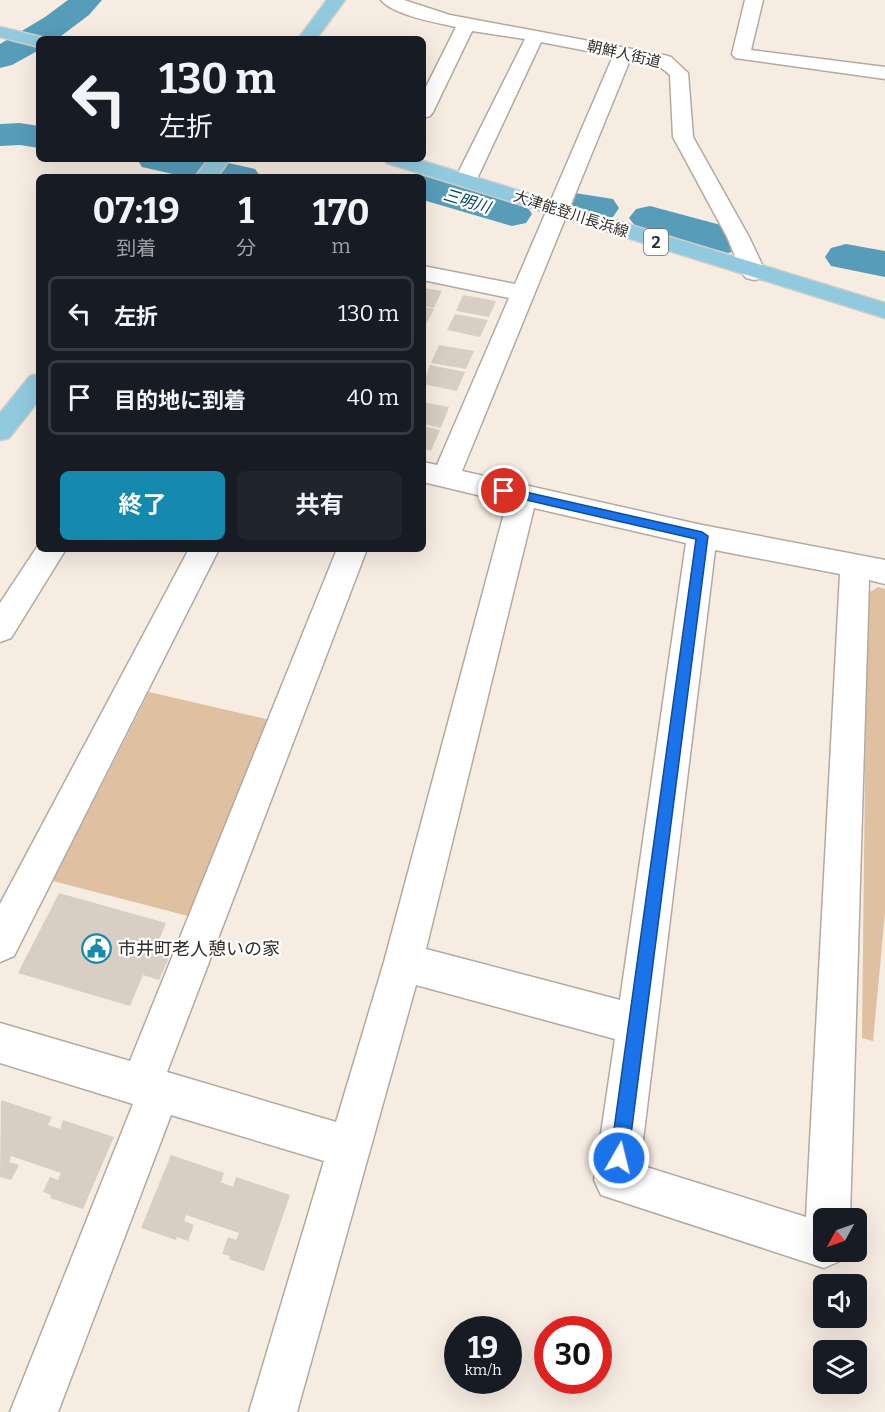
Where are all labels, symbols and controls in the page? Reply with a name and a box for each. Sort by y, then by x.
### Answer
street label: 朝鮮人街道 [585,37,663,71]
text: 130 m [159,54,276,104]
icon: left [60,60,138,138]
text: 左折 [159,111,213,143]
water label: 三明川 [441,185,495,218]
street label: 大津能登川長浜線 [511,187,631,241]
text: 07:19 [92,189,180,233]
text: 1 [239,189,254,233]
text: 170 [313,191,370,235]
road number: 2 [644,229,668,255]
text: m [332,234,351,258]
text: 到着 [116,236,156,260]
text: 分 [236,236,256,260]
icon: left [63,297,96,330]
text: 130 m [338,300,399,327]
text: 左折 [114,303,158,330]
icon: arrive [63,381,96,414]
text: 40 m [347,384,399,411]
text: 目的地に到着 [114,387,246,414]
pin [478,465,529,516]
button: 終了 [60,471,225,540]
button: 共有 [237,471,402,540]
icon: arrive [487,474,520,507]
public building icon: 市井町老人憩いの家 [81,933,113,965]
place label: 市井町老人憩いの家 [118,938,280,960]
position arrow [587,1126,651,1190]
north arrow [813,1208,867,1262]
map controls [813,1208,867,1394]
button: sound [813,1274,867,1328]
speed limit sign: 30 [534,1316,612,1394]
text: 19 [468,1330,498,1366]
button: layers [813,1340,867,1394]
text: km/h [464,1361,502,1379]

